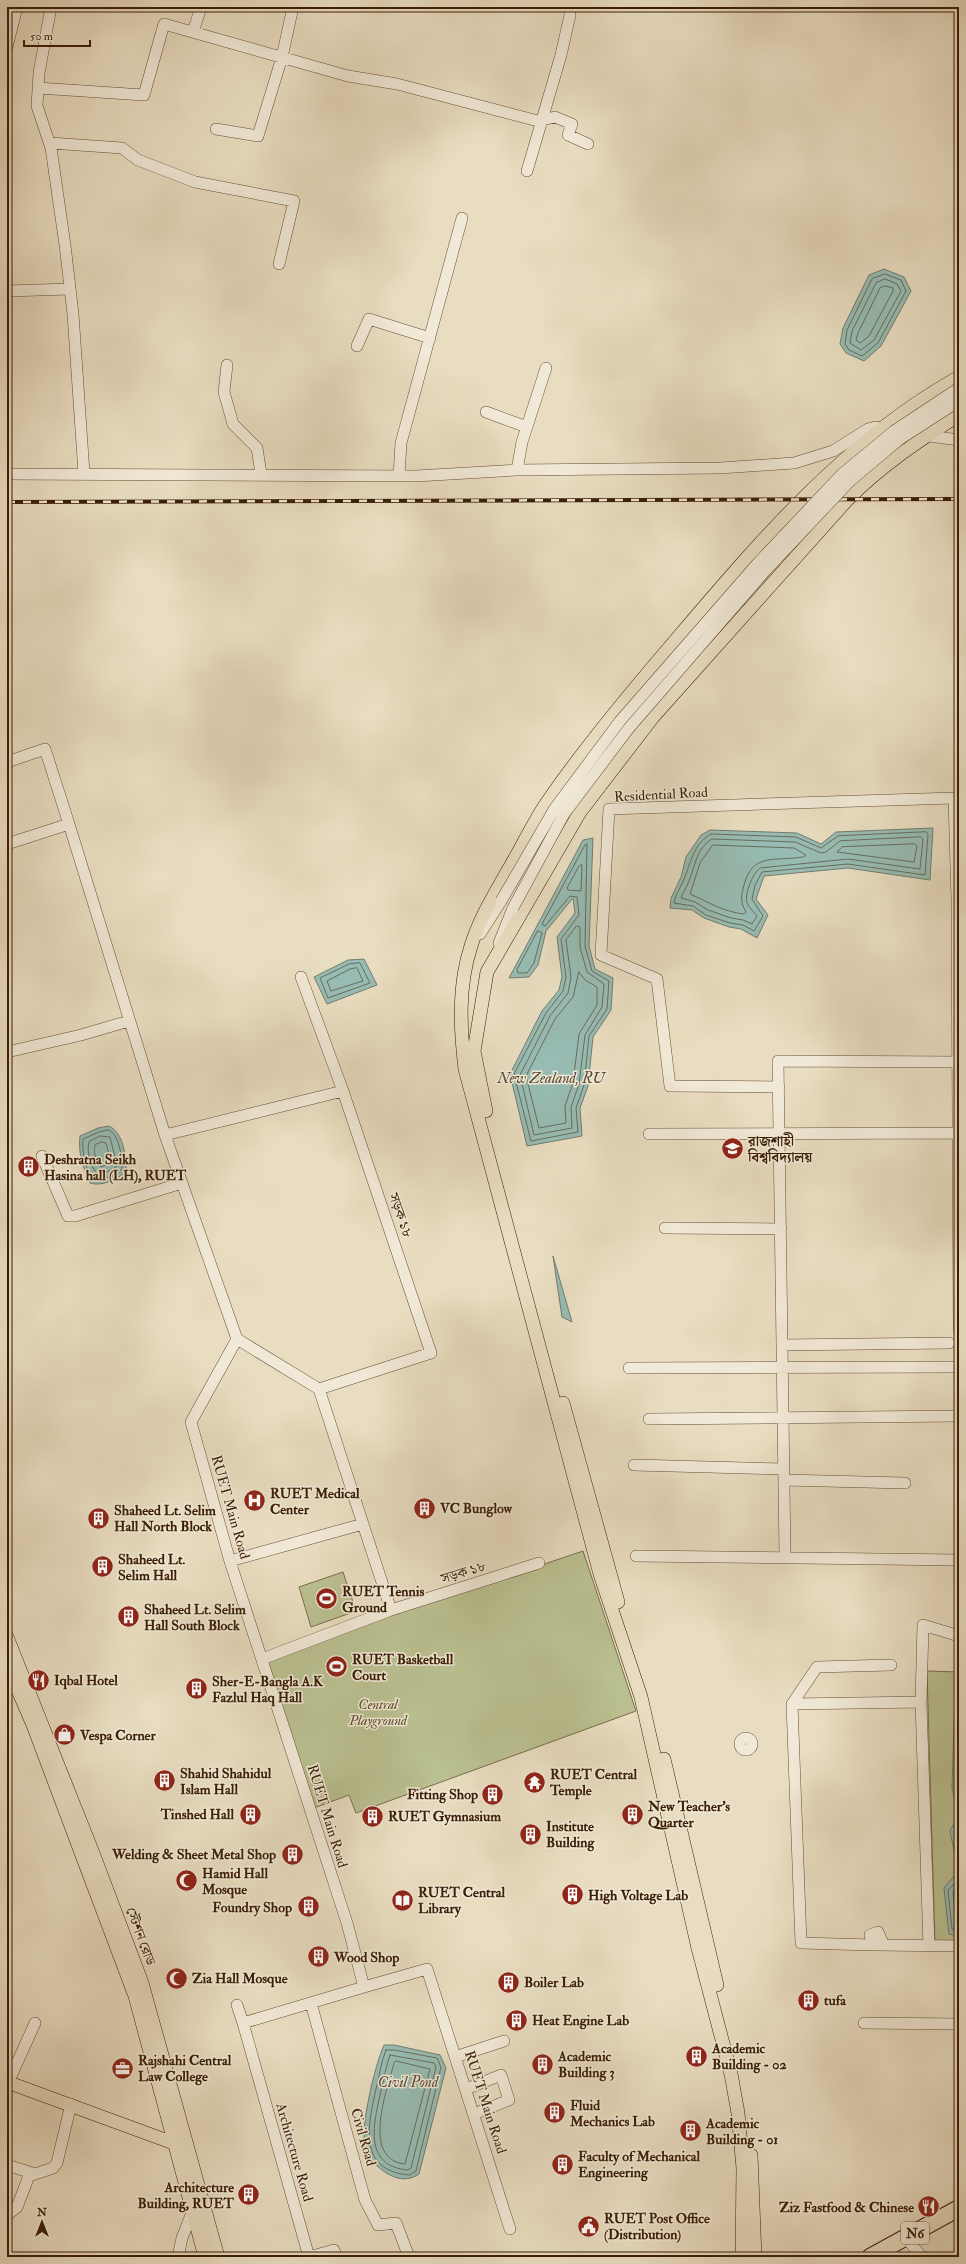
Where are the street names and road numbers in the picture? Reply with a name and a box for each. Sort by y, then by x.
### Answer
street label: Residential Road [614,784,708,805]
street label: সড়ক ১৮ [385,1190,416,1240]
street label: RUET Main Road [208,1453,253,1561]
street label: সড়ক ১৮ [438,1558,488,1588]
street label: RUET Main Road [304,1762,351,1870]
street label: স্টেশন রোড [122,1905,160,1969]
street label: RUET Main Road [461,2049,510,2156]
street label: Architecture Road [272,2100,317,2203]
street label: Civil Road [347,2106,380,2168]
road number: N6 [901,2222,929,2244]

